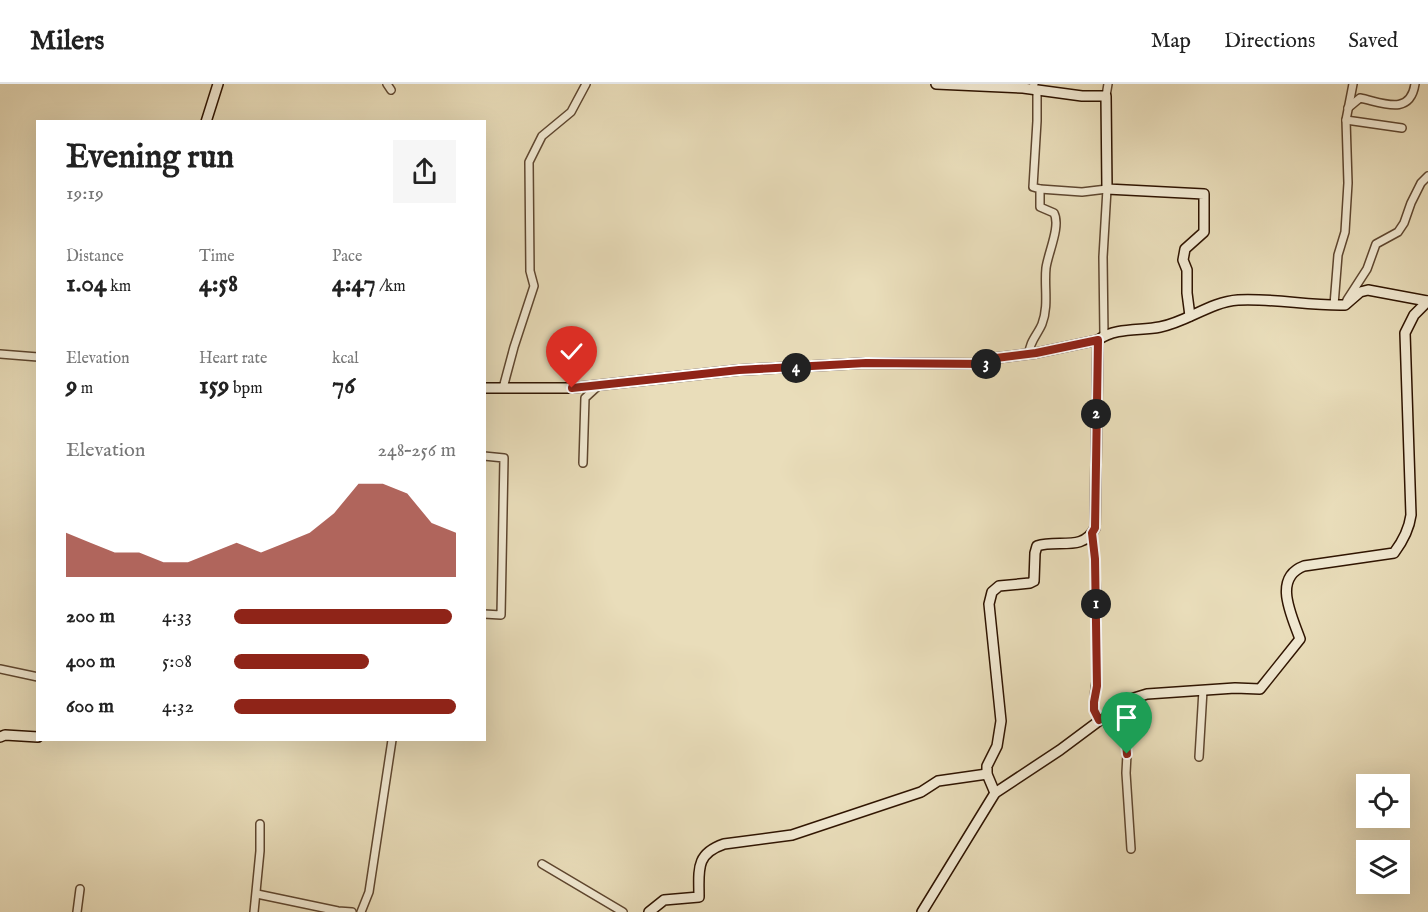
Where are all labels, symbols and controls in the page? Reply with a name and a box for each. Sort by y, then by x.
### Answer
text: Milers [30,24,104,59]
text: Map [1151,28,1191,55]
text: Directions [1224,28,1315,55]
text: Saved [1348,28,1398,55]
text: Evening run [66,137,234,179]
button: share [393,140,456,203]
text: 19:19 [66,181,104,206]
text: Distance [66,247,124,267]
text: Time [199,247,235,267]
text: Pace [332,247,362,267]
text: 1.04 [66,267,107,300]
text: 4:58 [199,267,238,300]
text: 4:47 [332,267,376,300]
text: km [107,277,131,297]
text: /km [376,277,406,297]
pin [546,326,597,388]
icon: check [555,335,588,368]
text: Elevation [66,349,129,369]
text: Heart rate [199,349,267,369]
text: kcal [332,349,359,369]
pin: 3 [971,349,1001,379]
pin: 4 [781,353,811,383]
text: 3 [983,354,989,374]
text: 4 [792,358,800,378]
text: 9 [66,369,77,402]
text: 159 [199,369,229,402]
text: 76 [332,369,355,402]
text: m [77,379,93,399]
text: bpm [229,379,263,399]
pin: 2 [1081,399,1111,429]
text: 2 [1092,404,1100,424]
text: Elevation [66,438,145,463]
text: 248–256 m [378,438,456,463]
pin: 1 [1081,589,1111,619]
text: 1 [1093,594,1099,614]
text: 200 m [66,604,115,629]
text: 4:33 [162,604,192,629]
text: 400 m [66,649,115,674]
text: 5:08 [162,649,192,674]
pin [1101,692,1152,754]
text: 600 m [66,694,114,719]
text: 4:32 [162,694,194,719]
icon: arrive [1110,701,1143,734]
map controls [1356,774,1410,894]
button: locate [1356,774,1410,828]
button: layers [1356,840,1410,894]

